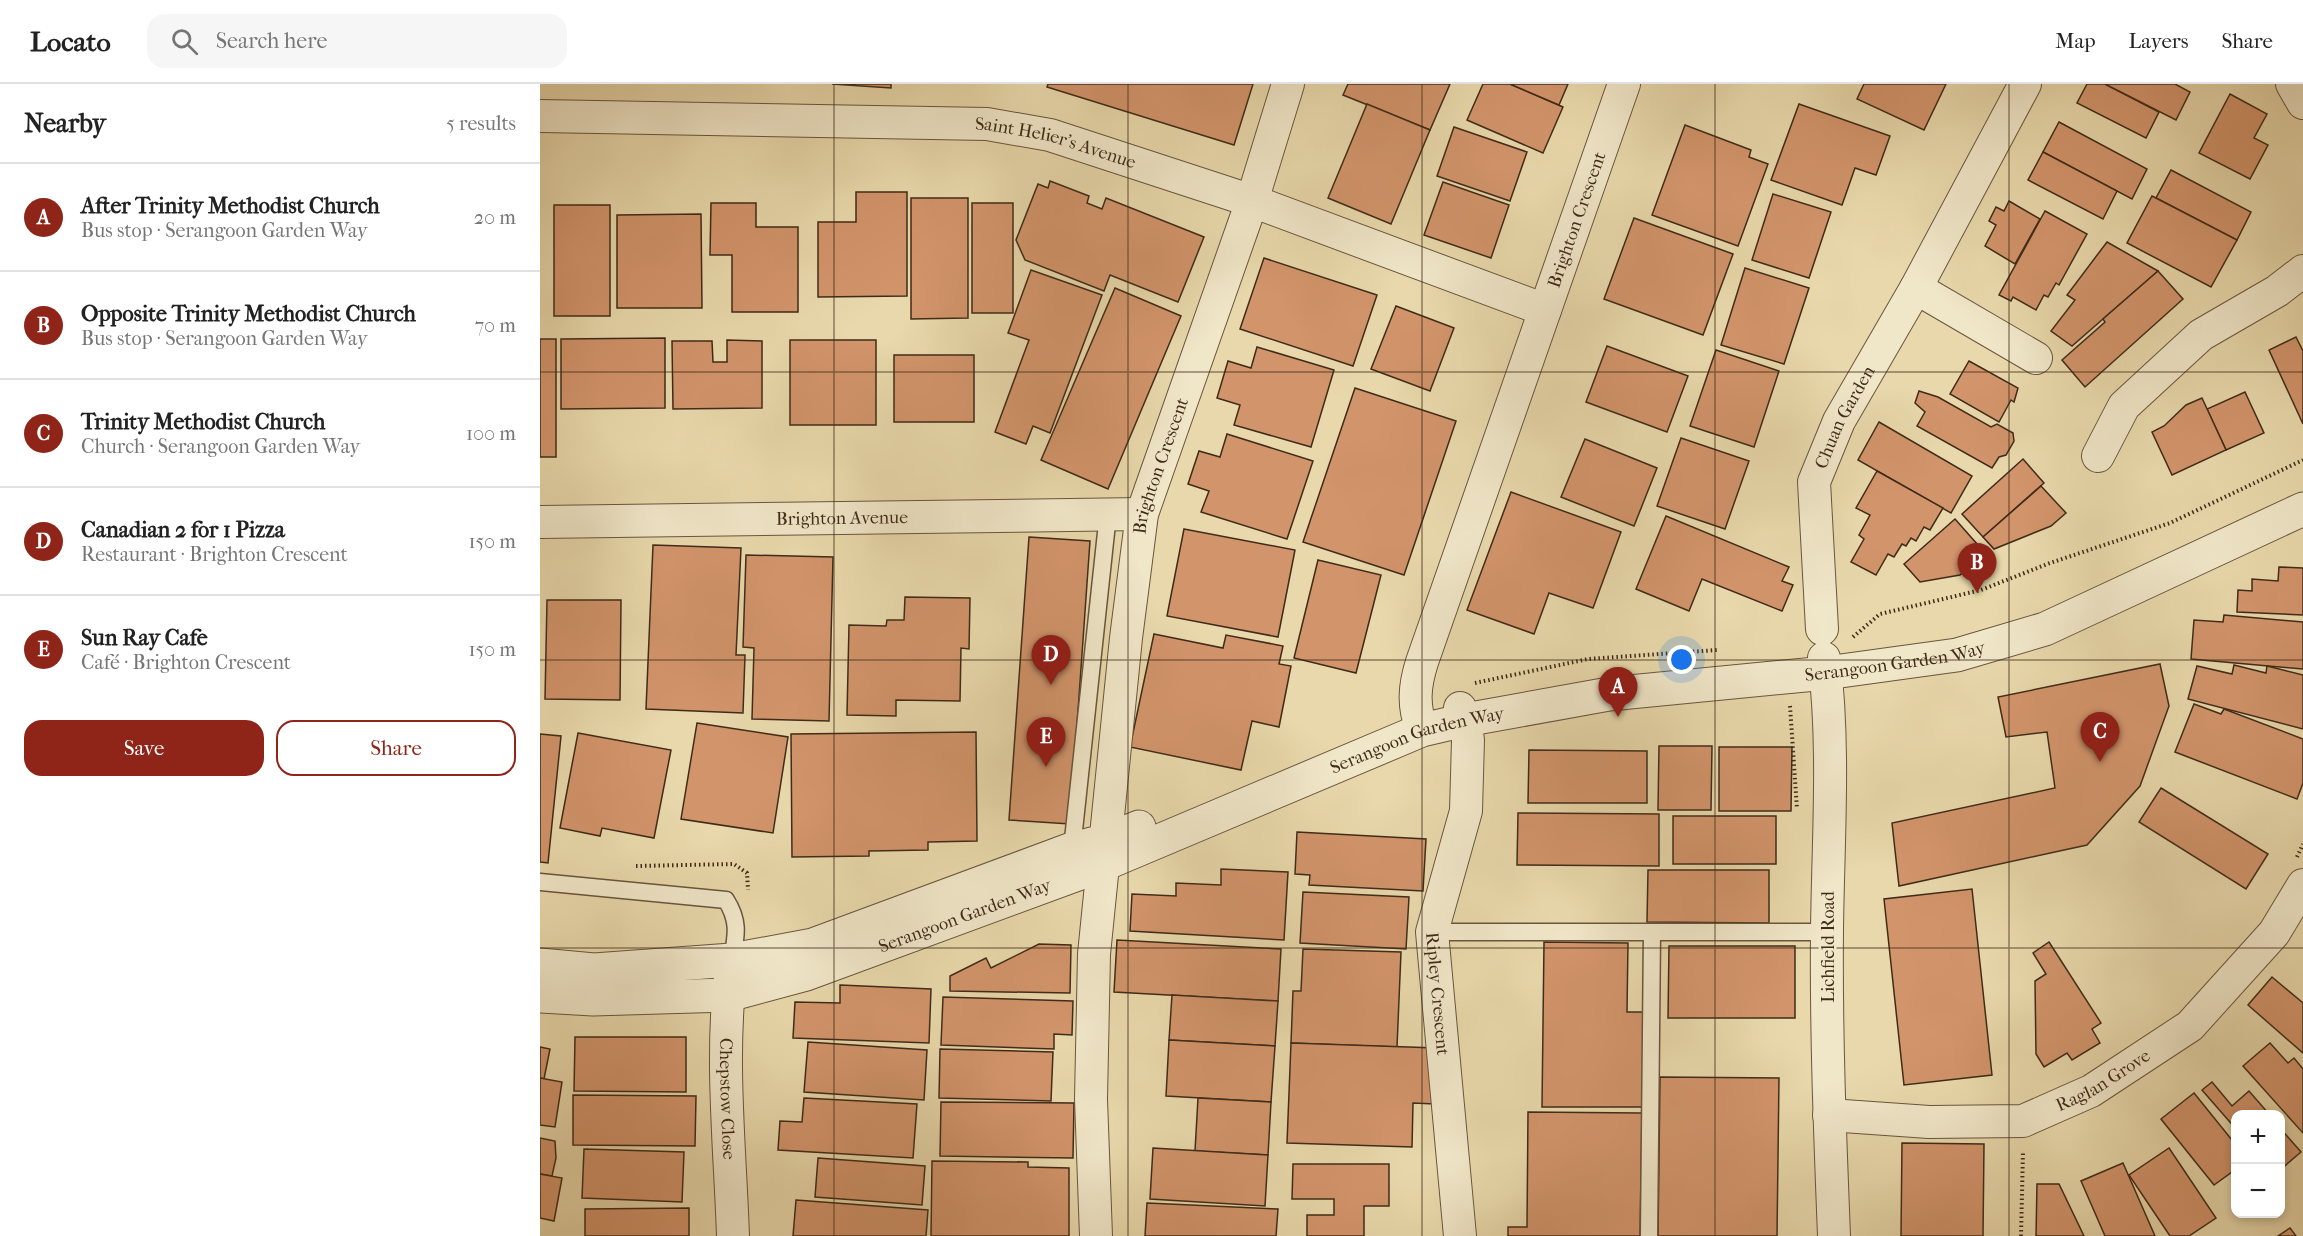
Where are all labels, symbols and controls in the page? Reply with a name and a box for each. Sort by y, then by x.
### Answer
search box [147,14,567,68]
text: Locato [30,25,111,58]
icon: search [168,25,201,58]
text: Search here [216,28,327,54]
text: Map [2055,29,2096,53]
text: Layers [2129,29,2188,53]
text: Share [2221,29,2273,53]
text: Nearby [24,108,106,139]
text: 5 results [446,112,516,135]
street label: Saint Helier's Avenue [975,113,1139,173]
street label: Brighton Crescent [1543,148,1610,291]
text: After Trinity Methodist Church [81,193,380,219]
text: A [37,206,50,229]
text: 20 m [474,206,516,229]
text: Bus stop · Serangoon Garden Way [81,219,368,242]
text: Opposite Trinity Methodist Church [81,301,416,327]
text: B [37,314,50,337]
text: 70 m [474,314,516,337]
text: Bus stop · Serangoon Garden Way [81,327,368,350]
street label: Chuan Garden [1810,362,1879,472]
street label: Brighton Crescent [1129,394,1193,535]
text: Trinity Methodist Church [81,409,325,435]
text: C [37,422,50,445]
text: 100 m [466,422,516,445]
text: Church · Serangoon Garden Way [81,435,360,458]
street label: Brighton Avenue [776,507,908,529]
text: Canadian 2 for 1 Pizza [81,517,285,543]
text: D [36,530,51,553]
text: 150 m [468,530,516,553]
text: Restaurant · Brighton Crescent [81,543,348,566]
pin: B [1958,544,1996,593]
text: Sun Ray Cafe [81,625,208,651]
pin: D [1032,636,1070,685]
street label: Serangoon Garden Way [1804,636,1989,686]
text: E [37,638,50,661]
text: 150 m [468,638,516,661]
your location [1667,645,1696,674]
text: Café · Brighton Crescent [81,651,291,674]
pin: A [1598,668,1638,717]
street label: Serangoon Garden Way [1327,702,1507,778]
pin: C [2080,712,2120,762]
pin: E [1026,718,1066,767]
button: Save [24,720,264,776]
button: Share [276,720,516,776]
street label: Serangoon Garden Way [875,874,1055,957]
street label: Lichfield Road [1818,891,1839,1003]
street label: Ripley Crescent [1422,931,1454,1057]
street label: Chepstow Close [715,1038,740,1160]
street label: Raglan Grove [2053,1045,2154,1116]
map controls [2231,1110,2285,1218]
button: + [2231,1110,2285,1164]
button: − [2231,1164,2285,1218]

